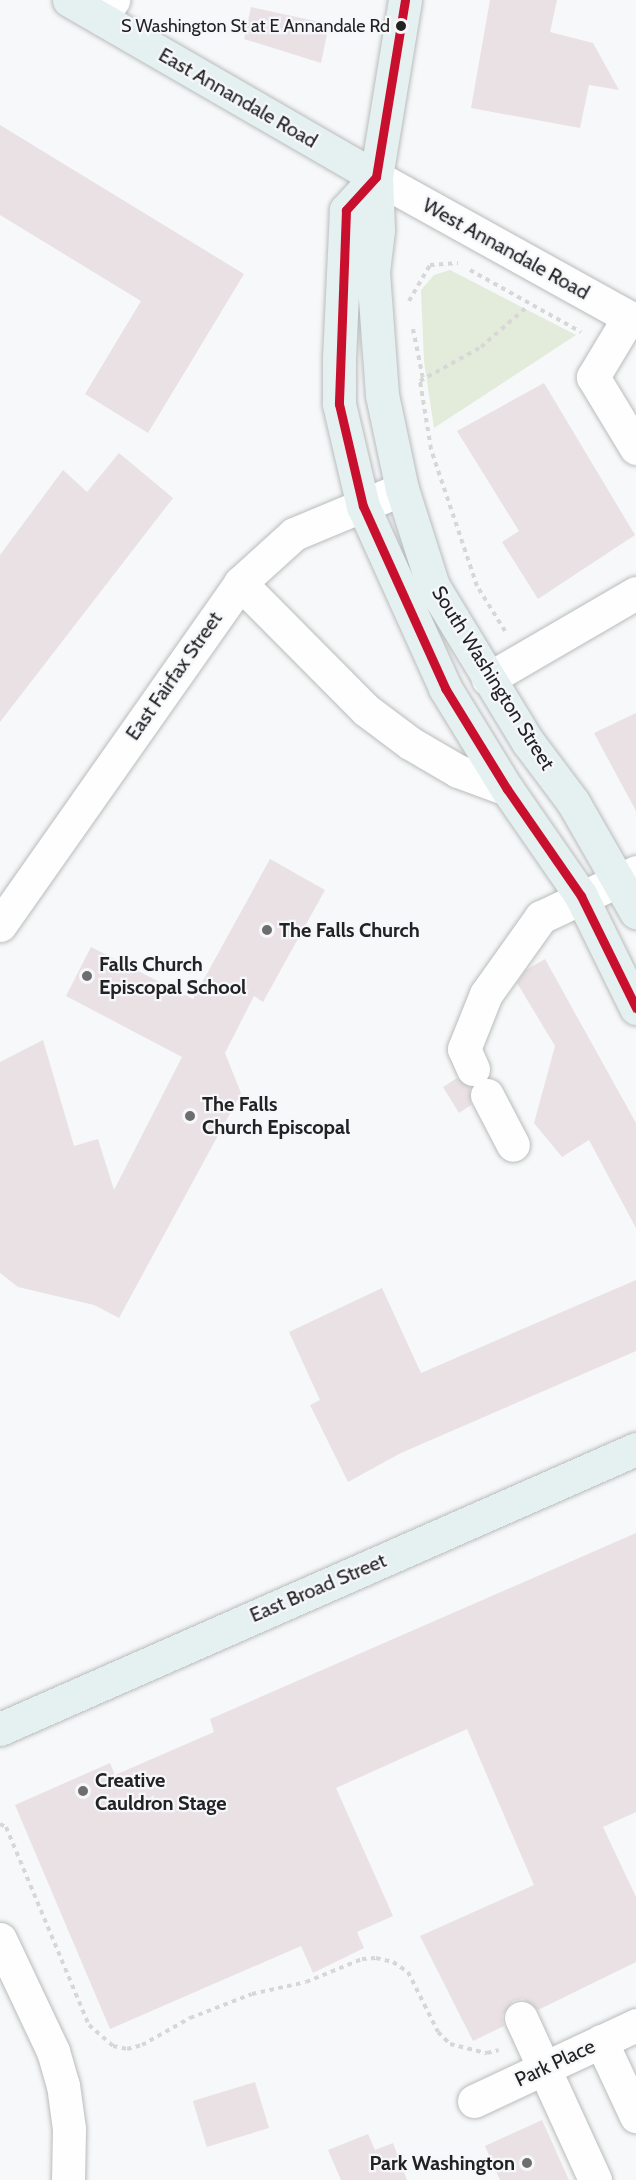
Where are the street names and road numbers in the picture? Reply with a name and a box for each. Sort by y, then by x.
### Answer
street label: East Annandale Road [154,43,322,153]
street label: West Annandale Road [418,193,594,305]
street label: South Washington Street [427,582,559,774]
street label: East Fairfax Street [121,607,227,745]
street label: East Broad Street [246,1548,390,1628]
street label: Park Place [511,2034,599,2092]

